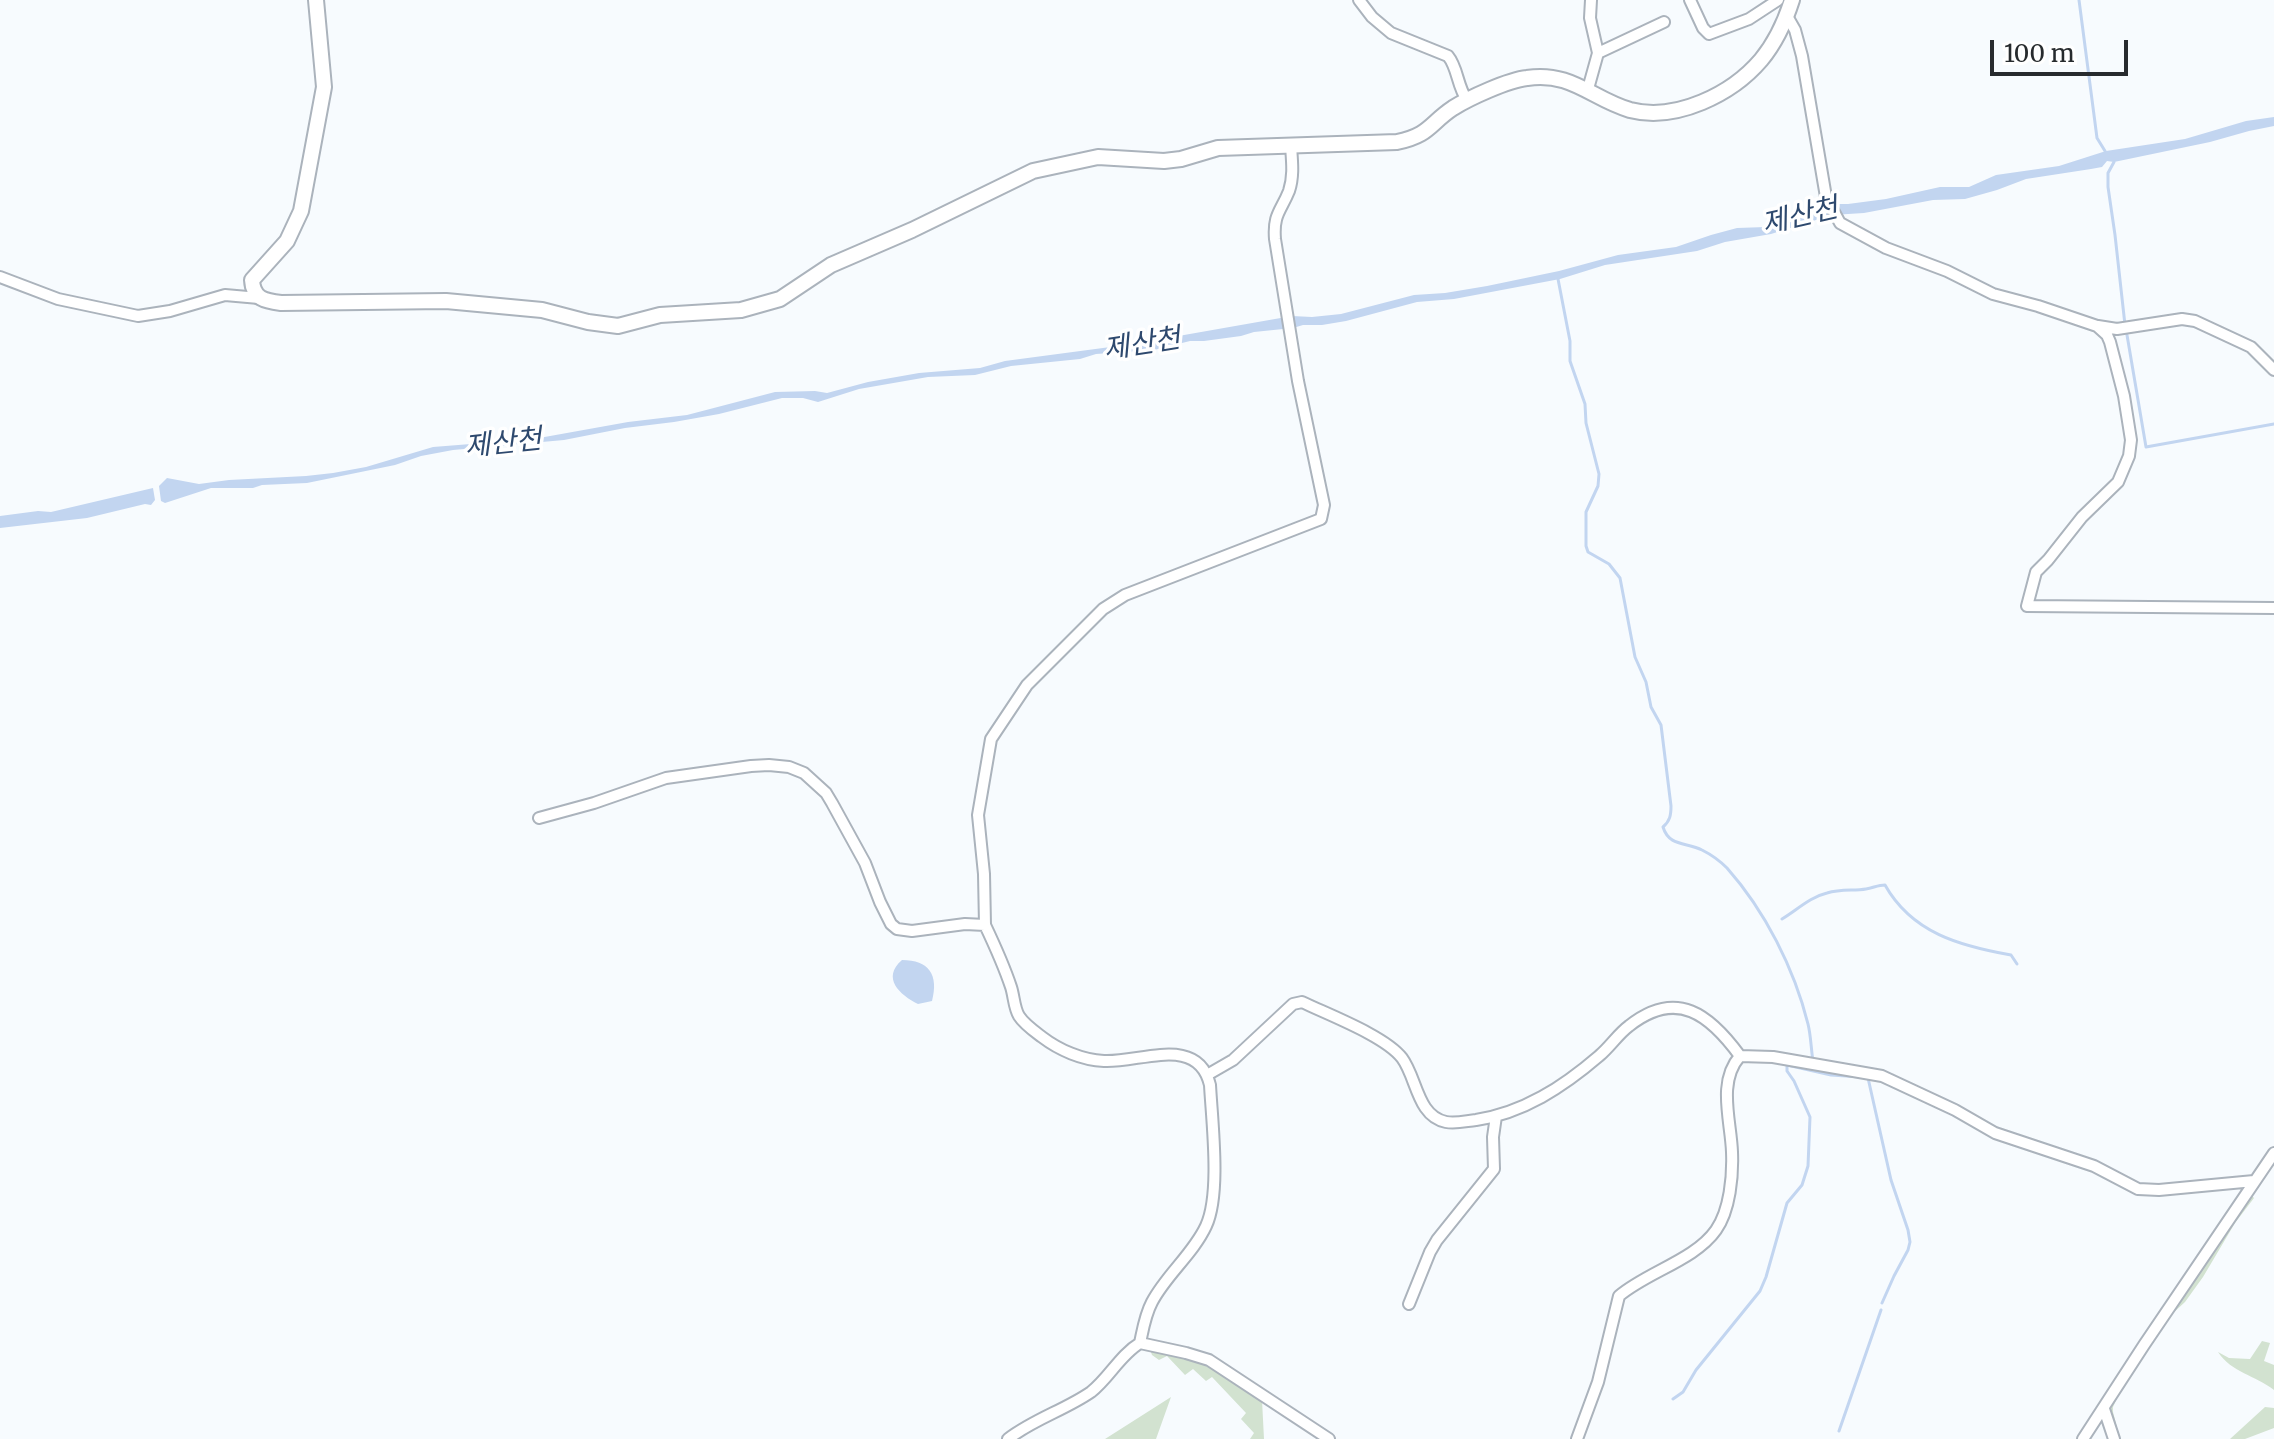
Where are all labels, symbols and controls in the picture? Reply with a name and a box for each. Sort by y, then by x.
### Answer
scale bar [1994,24,2132,74]
text: 100 m [2004,38,2074,69]
water label: 제산천 [1759,192,1841,242]
water label: 제산천 [1101,322,1183,368]
water label: 제산천 [463,423,543,465]

